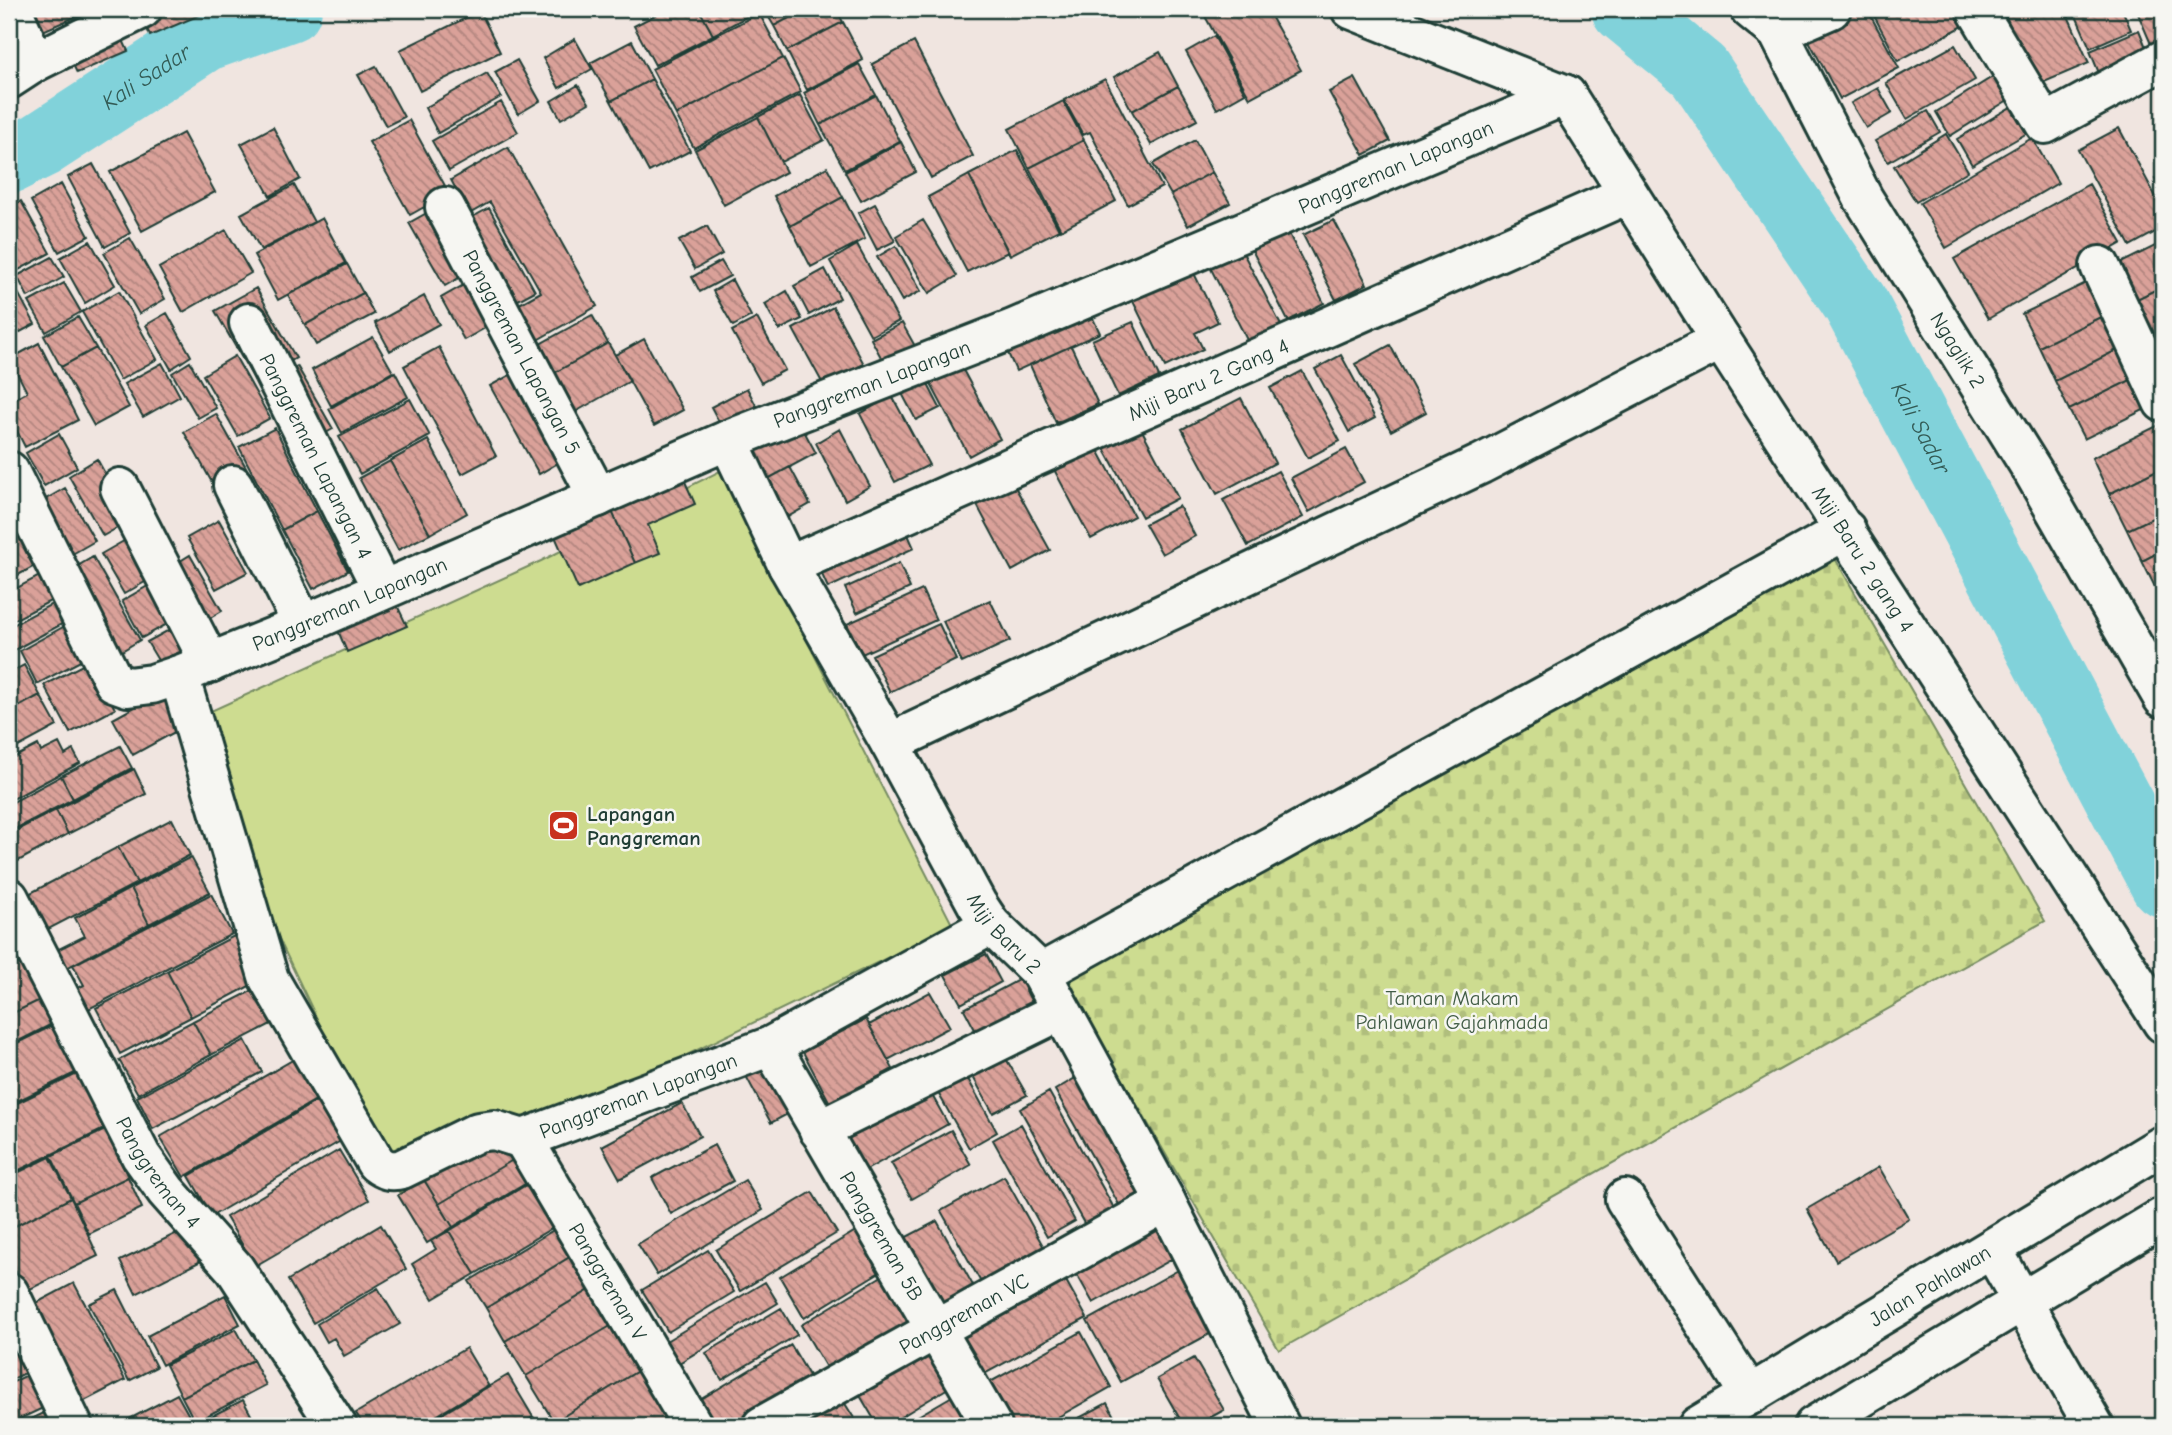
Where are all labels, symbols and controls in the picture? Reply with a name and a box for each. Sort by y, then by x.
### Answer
water label: Kali Sadar [97,38,196,115]
street label: Panggreman Lapangan [1295,115,1497,219]
street label: Panggreman Lapangan 5 [458,246,585,458]
street label: Ngaglik 2 [1925,308,1990,392]
street label: Miji Baru 2 Gang 4 [1125,334,1293,426]
street label: Panggreman Lapangan [770,335,974,433]
street label: Panggreman Lapangan 4 [254,350,377,563]
water label: Kali Sadar [1886,377,1957,479]
street label: Miji Baru 2 gang 4 [1807,482,1919,637]
street label: Panggreman Lapangan [249,552,451,656]
place label: Lapangan Panggreman [587,802,701,850]
sports icon: Lapangan Panggreman [547,809,581,843]
street label: Miji Baru 2 [962,890,1046,979]
park label: Taman Makam Pahlawan Gajahmada [1355,986,1549,1034]
street label: Panggreman Lapangan [536,1048,740,1144]
street label: Panggreman 4 [111,1113,205,1233]
street label: Panggreman 5B [835,1167,929,1305]
street label: Panggreman V [564,1219,652,1345]
street label: Jalan Pahlawan [1865,1240,1995,1332]
street label: Panggreman VC [895,1268,1033,1359]

